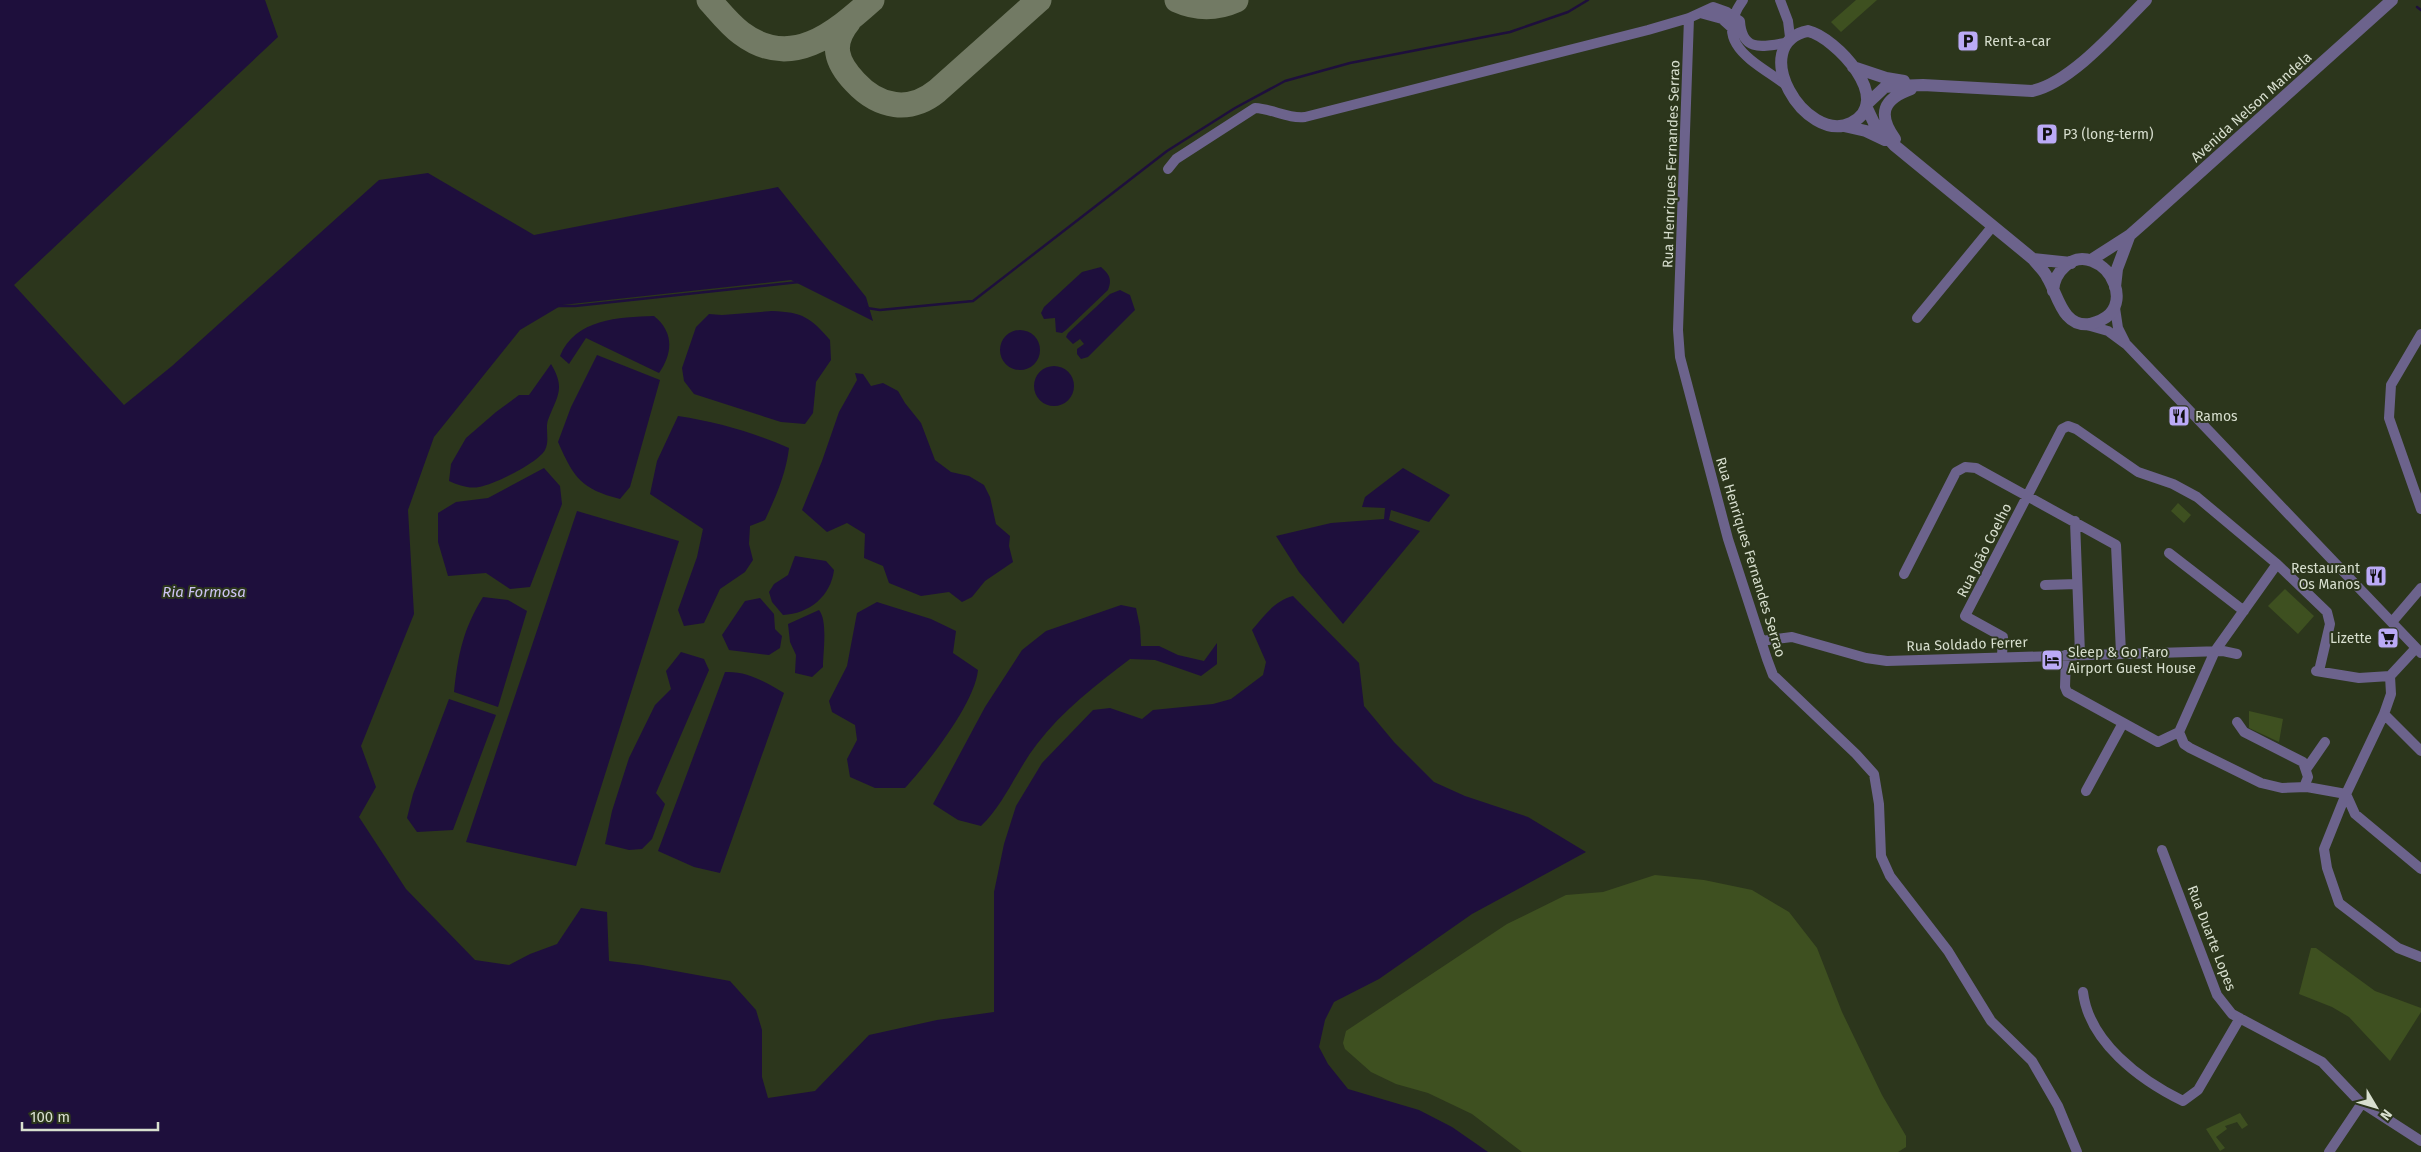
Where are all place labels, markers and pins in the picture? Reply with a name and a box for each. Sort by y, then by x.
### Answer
parking icon: Rent-a-car [1956,29,1980,53]
place label: Rent-a-car [1984,33,2051,50]
parking icon: P3 (long-term) [2035,122,2059,146]
place label: P3 (long-term) [2063,126,2154,143]
restaurant icon: Ramos [2167,404,2191,428]
place label: Ramos [2195,408,2238,425]
place label: Restaurant Os Manos [2291,560,2361,593]
restaurant icon: Restaurant Os Manos [2364,564,2388,588]
supermarket icon: Lizette [2376,626,2400,650]
place label: Lizette [2330,630,2372,647]
place label: Sleep & Go Faro Airport Guest House [2068,644,2196,677]
hotel icon: Sleep & Go Faro Airport Guest House [2040,648,2064,672]

